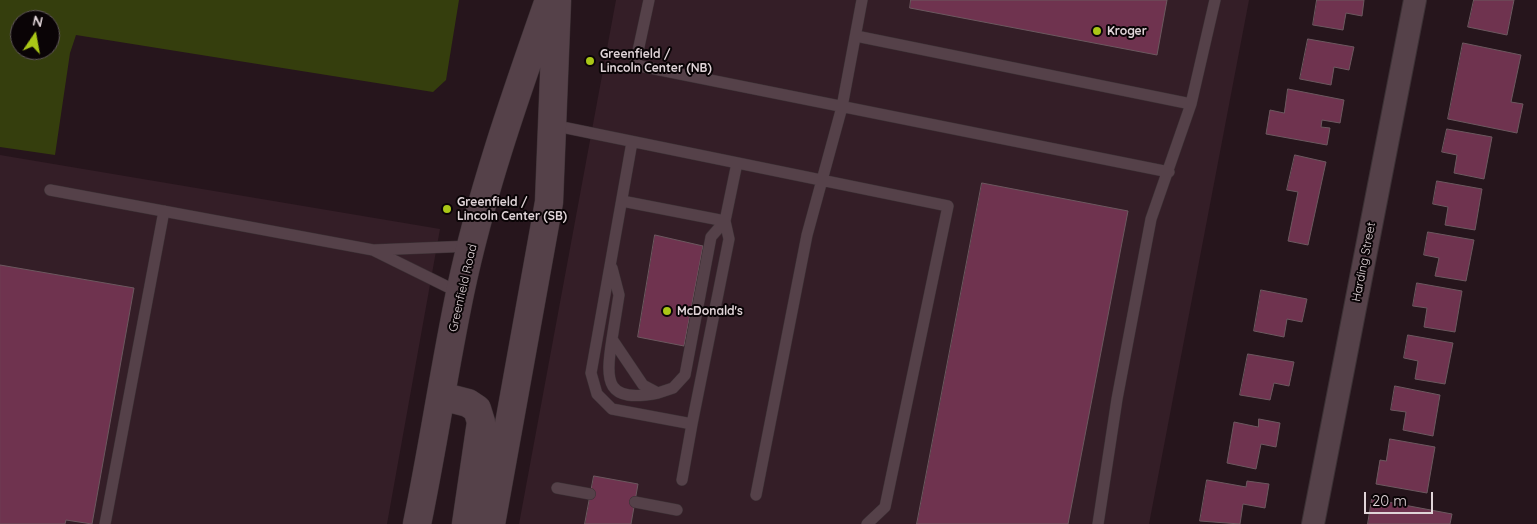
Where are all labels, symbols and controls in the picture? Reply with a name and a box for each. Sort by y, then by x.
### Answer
north arrow [10,10,60,60]
text: N [31,11,45,31]
place label: Kroger [1107,24,1147,38]
marker: Kroger [1091,25,1103,37]
place label: Greenfield / Lincoln Center (NB) [600,47,712,75]
marker: Greenfield / Lincoln Center (NB) [584,55,596,67]
place label: Greenfield / Lincoln Center (SB) [457,195,567,223]
marker: Greenfield / Lincoln Center (SB) [441,203,453,215]
street label: Harding Street [1349,221,1379,303]
street label: Greenfield Road [446,243,480,333]
place label: McDonald's [677,304,743,318]
marker: McDonald's [661,305,673,317]
scale bar [1367,482,1436,514]
text: 20 m [1372,491,1407,510]

